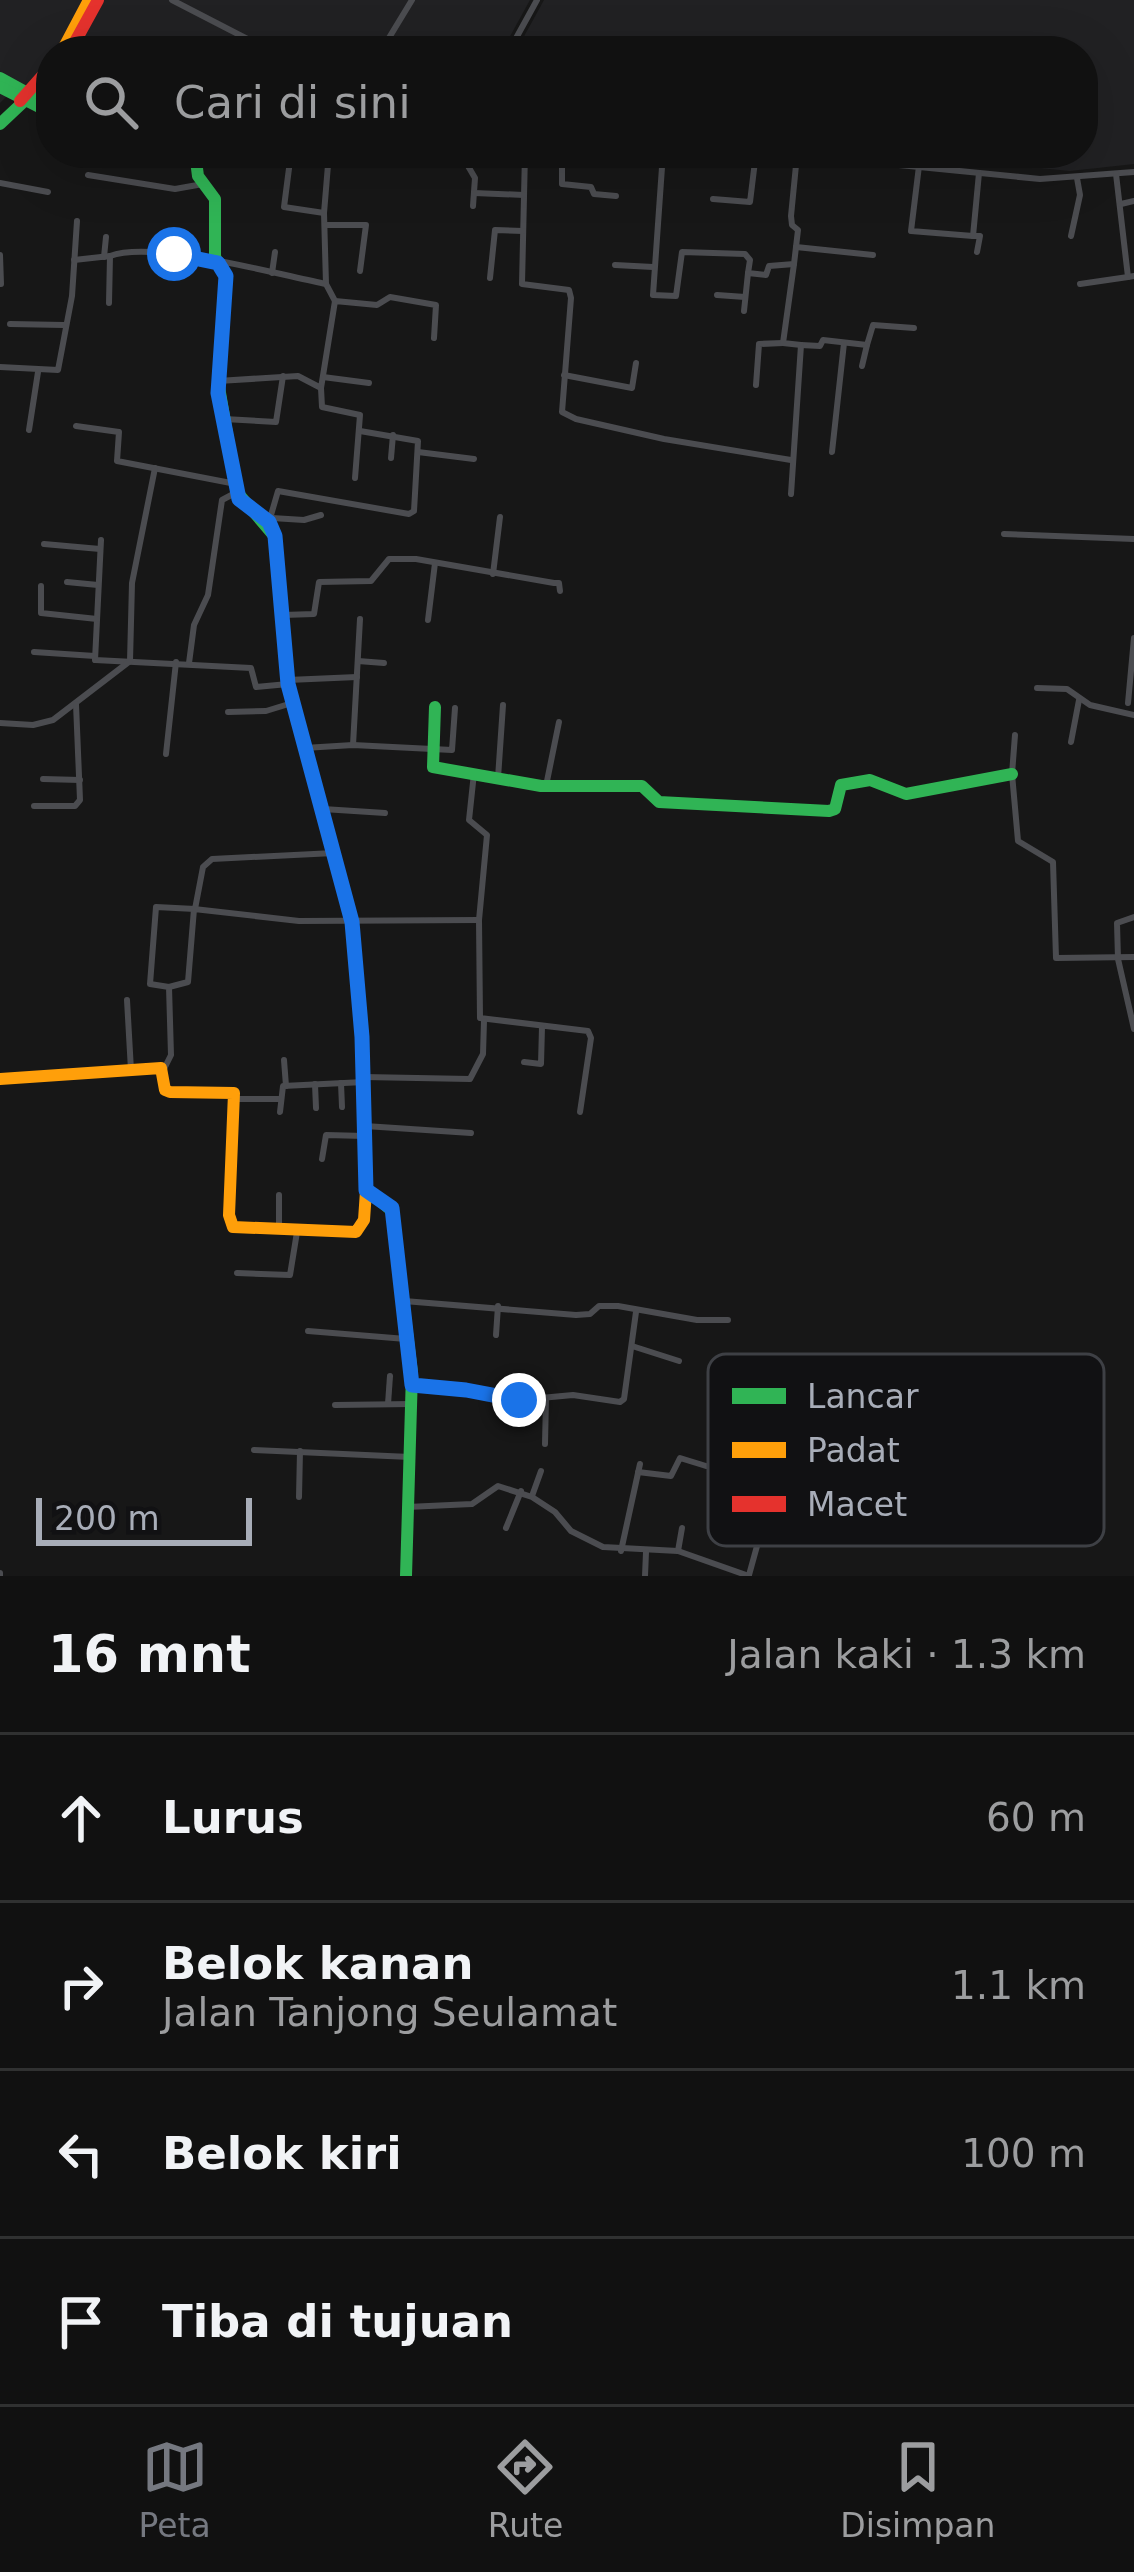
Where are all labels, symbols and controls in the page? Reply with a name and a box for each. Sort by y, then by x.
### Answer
search box [36,36,1098,168]
icon: search [78,69,144,135]
text: Cari di sini [174,76,411,129]
route start [147,227,201,281]
legend [708,1354,1104,1546]
route end [492,1373,546,1427]
text: Lancar [807,1377,919,1416]
text: Padat [807,1431,900,1470]
text: Macet [807,1485,907,1524]
scale bar [36,1492,252,1545]
text: 200 m [54,1499,160,1538]
text: 16 mnt [48,1625,251,1684]
text: Jalan kaki · 1.3 km [727,1632,1086,1677]
icon: ahead [48,1785,114,1851]
text: Lurus [162,1791,304,1844]
text: 60 m [986,1795,1086,1840]
text: Belok kanan [162,1937,473,1990]
icon: right [48,1953,114,2019]
text: 1.1 km [951,1963,1086,2008]
text: Jalan Tanjong Seulamat [162,1990,617,2035]
icon: left [48,2121,114,2187]
text: Belok kiri [162,2127,402,2180]
text: 100 m [961,2131,1086,2176]
icon: arrive [48,2289,114,2355]
text: Tiba di tujuan [162,2295,513,2348]
tab: Peta [139,2434,211,2545]
tab: Rute [488,2434,563,2545]
tab: Disimpan [840,2434,995,2545]

